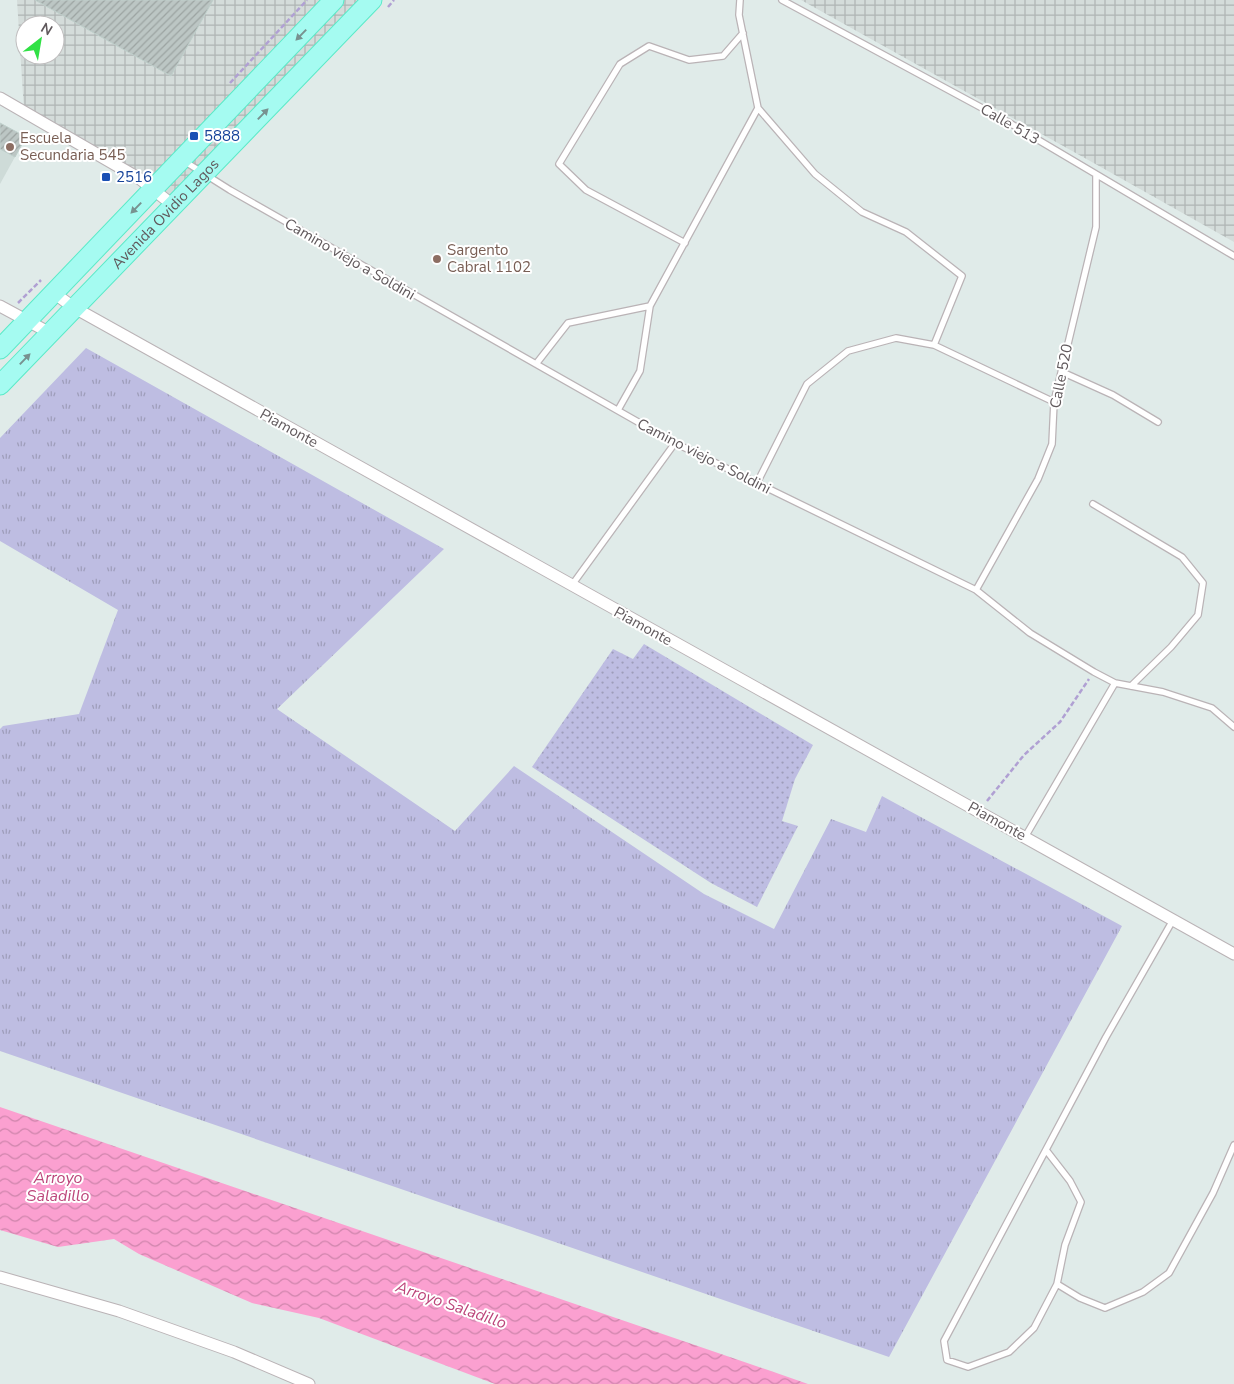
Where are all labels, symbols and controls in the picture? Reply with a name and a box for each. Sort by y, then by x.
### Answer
north arrow [15,15,65,65]
text: N [37,18,56,40]
one-way arrow [295,29,307,41]
street label: Calle 513 [977,99,1043,149]
one-way arrow [257,108,269,120]
place label: 5888 [204,126,240,146]
place label: Escuela Secundaria 545 [20,128,125,165]
marker: 5888 [188,130,200,142]
marker: Escuela Secundaria 545 [4,141,16,153]
street label: Avenida Ovidio Lagos [107,154,223,273]
place label: 2516 [116,167,152,187]
marker: 2516 [100,171,112,183]
one-way arrow [130,201,142,213]
street label: Camino viejo a Soldini [281,213,419,305]
place label: Sargento Cabral 1102 [447,240,531,277]
marker: Sargento Cabral 1102 [431,253,443,265]
street label: Calle 520 [1045,342,1077,410]
one-way arrow [19,353,31,365]
street label: Piamonte [256,404,322,452]
street label: Camino viejo a Soldini [634,414,774,498]
street label: Piamonte [610,602,676,650]
street label: Piamonte [964,797,1030,845]
water label: Arroyo Saladillo [27,1167,90,1207]
water label: Arroyo Saladillo [392,1275,509,1334]

